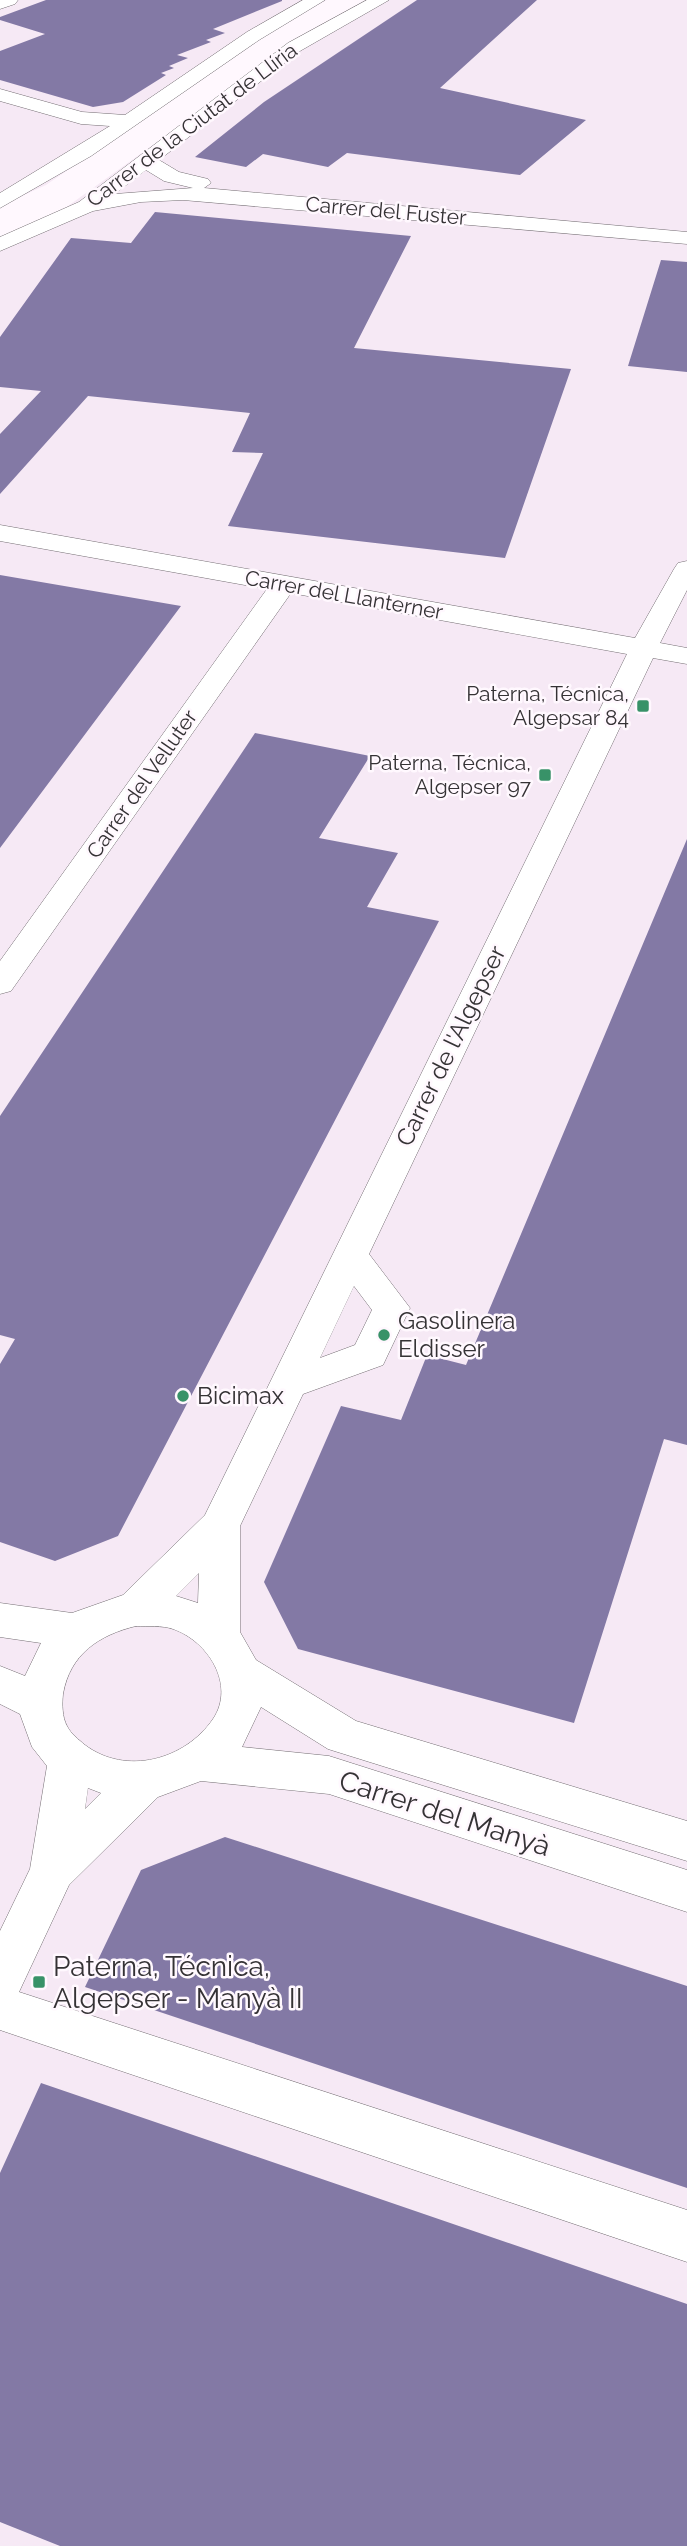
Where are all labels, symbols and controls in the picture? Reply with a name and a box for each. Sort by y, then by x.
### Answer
street label: Carrer de la Ciutat de Llíria [82,37,302,212]
street label: Carrer del Fuster [305,191,468,230]
street label: Carrer del Llanterner [243,565,446,624]
place label: Paterna, Técnica, Algepsar 84 [466,681,629,730]
marker: Paterna, Técnica, Algepsar 84 [635,698,651,714]
street label: Carrer del Velluter [81,704,203,863]
place label: Paterna, Técnica, Algepser 97 [368,750,532,799]
marker: Paterna, Técnica, Algepser 97 [537,767,553,783]
street label: Carrer de l'Algepser [389,940,512,1151]
place label: Gasolinera Eldisser [398,1306,515,1363]
marker: Gasolinera Eldisser [376,1327,392,1343]
place label: Bicimax [197,1381,284,1410]
marker: Bicimax [175,1388,191,1404]
street label: Carrer del Manyà [335,1764,555,1863]
place label: Paterna, Técnica, Algepser - Manyà II [53,1950,303,2015]
marker: Paterna, Técnica, Algepser - Manyà II [31,1974,47,1990]

